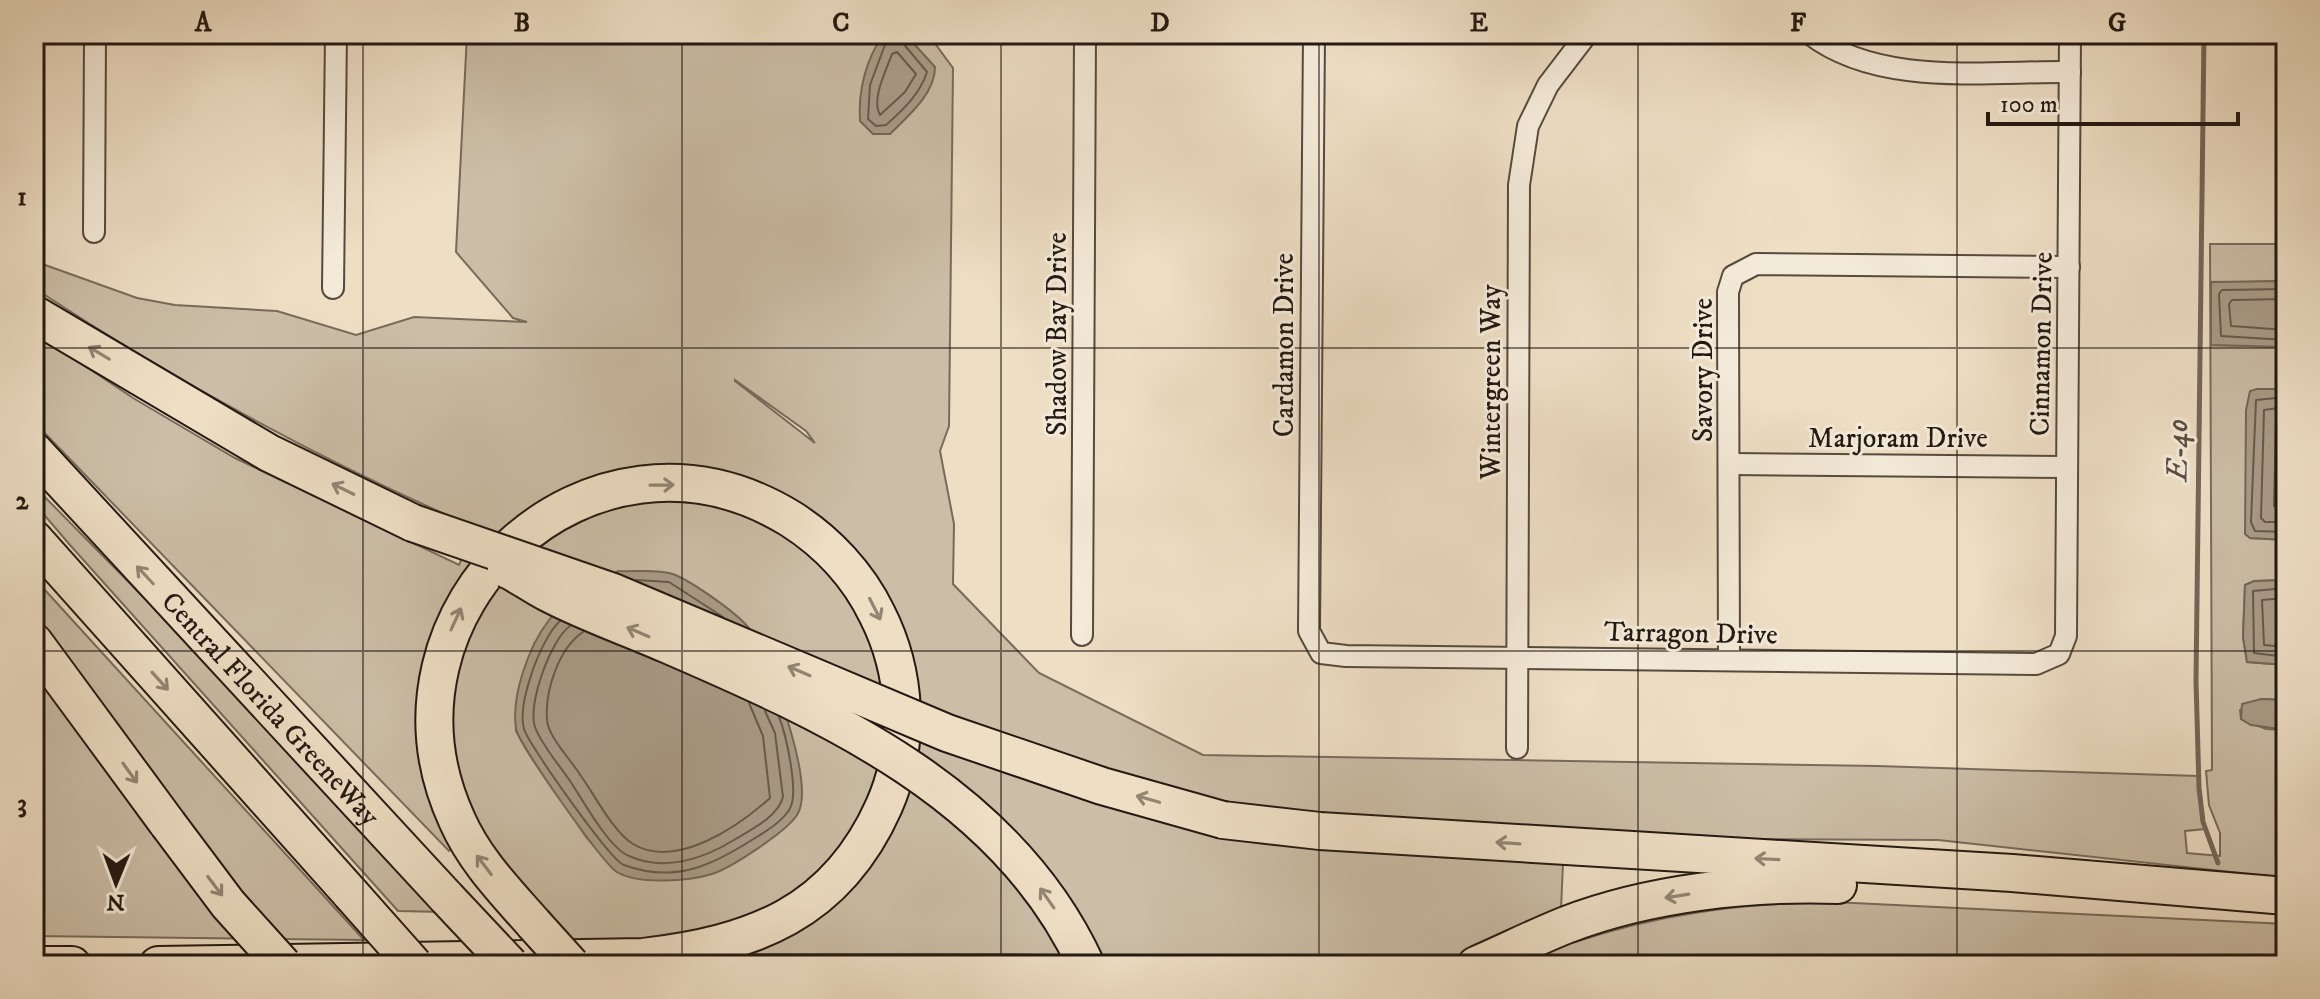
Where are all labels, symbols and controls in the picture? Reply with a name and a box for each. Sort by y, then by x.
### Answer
text: A [194,7,213,40]
text: B [514,7,530,40]
text: C [832,7,850,40]
text: D [1150,7,1170,40]
text: E [1470,7,1488,40]
text: F [1790,7,1807,40]
text: G [2108,7,2126,40]
scale bar [1988,76,2238,126]
text: 100 m [2000,90,2058,120]
text: 1 [17,181,27,214]
street label: Shadow Bay Drive [1040,232,1075,436]
street label: Cinnamon Drive [2022,252,2061,437]
street label: Cardamon Drive [1267,253,1302,437]
street label: Wintergreen Way [1474,284,1509,481]
street label: Savory Drive [1686,298,1721,442]
one-way arrow [88,345,111,361]
water label: E-40 [2159,419,2198,484]
street label: Marjoram Drive [1808,421,1988,456]
one-way arrow [648,477,675,492]
one-way arrow [332,481,356,496]
text: 2 [16,485,30,518]
one-way arrow [136,566,155,585]
street label: Central Florida GreeneWay [154,585,388,834]
one-way arrow [868,597,883,620]
one-way arrow [450,608,465,632]
street label: Tarragon Drive [1604,614,1778,653]
one-way arrow [626,623,651,638]
one-way arrow [787,663,812,678]
one-way arrow [151,671,169,691]
one-way arrow [121,762,138,783]
text: 3 [17,788,27,821]
one-way arrow [1136,790,1162,805]
one-way arrow [1495,835,1521,850]
north arrow [76,843,156,923]
one-way arrow [1754,851,1781,866]
one-way arrow [475,855,492,876]
one-way arrow [206,875,223,897]
one-way arrow [1039,887,1055,909]
text: N [106,888,125,915]
one-way arrow [1665,889,1690,904]

